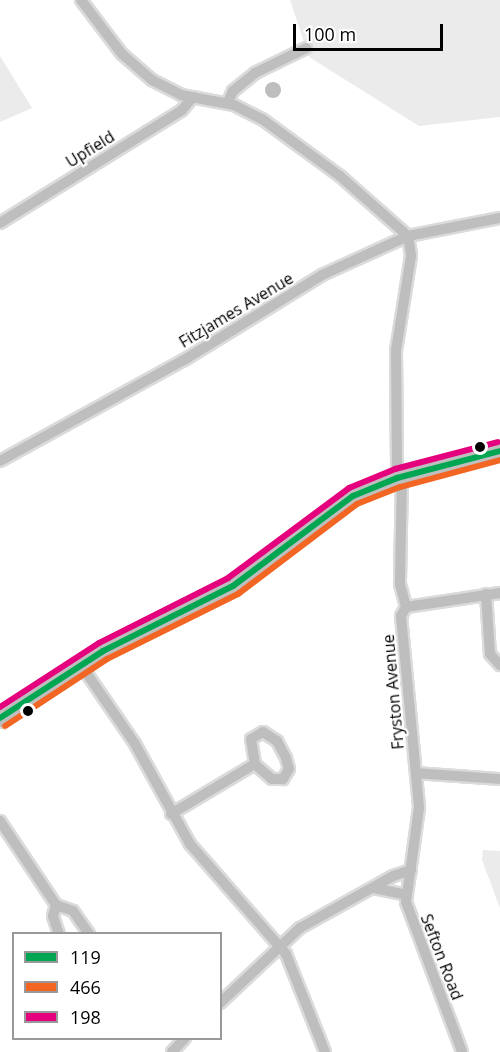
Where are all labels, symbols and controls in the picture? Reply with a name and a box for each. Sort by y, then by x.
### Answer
scale bar [296,12,446,50]
text: 100 m [304,22,356,46]
street label: Upfield [62,127,118,171]
street label: Fitzjames Avenue [175,268,297,352]
unlabelled marker [474,441,486,453]
street label: Fryston Avenue [378,634,408,750]
unlabelled marker [22,705,34,717]
street label: Sefton Road [417,911,467,1003]
legend [12,932,222,1040]
text: 119 [70,945,101,969]
text: 466 [70,975,101,999]
text: 198 [70,1005,101,1029]

